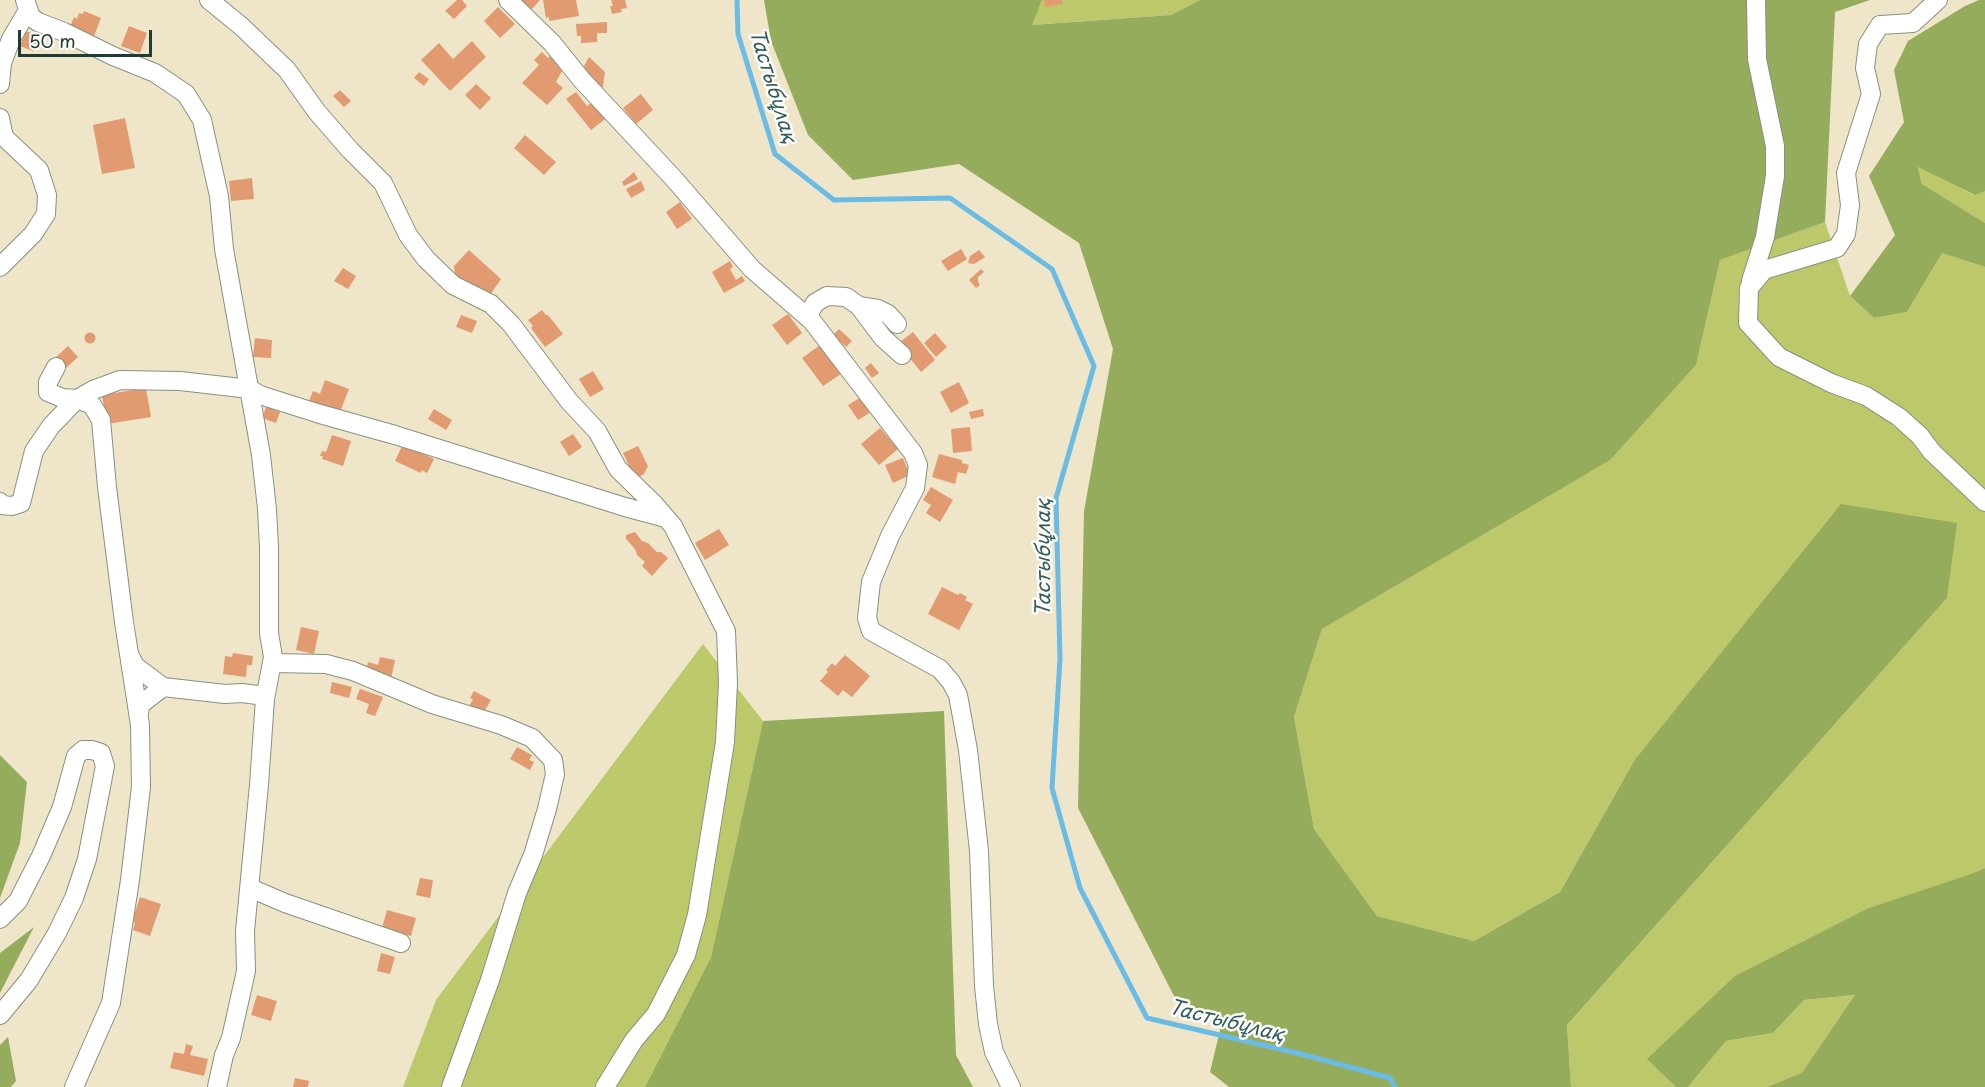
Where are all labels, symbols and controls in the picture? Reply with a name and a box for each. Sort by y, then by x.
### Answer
scale bar [21,18,154,56]
water label: Тастыбұлақ [743,26,801,146]
text: 50 m [29,27,76,54]
water label: Тастыбұлақ [1032,499,1056,617]
water label: Тастыбұлақ [1166,996,1286,1048]

